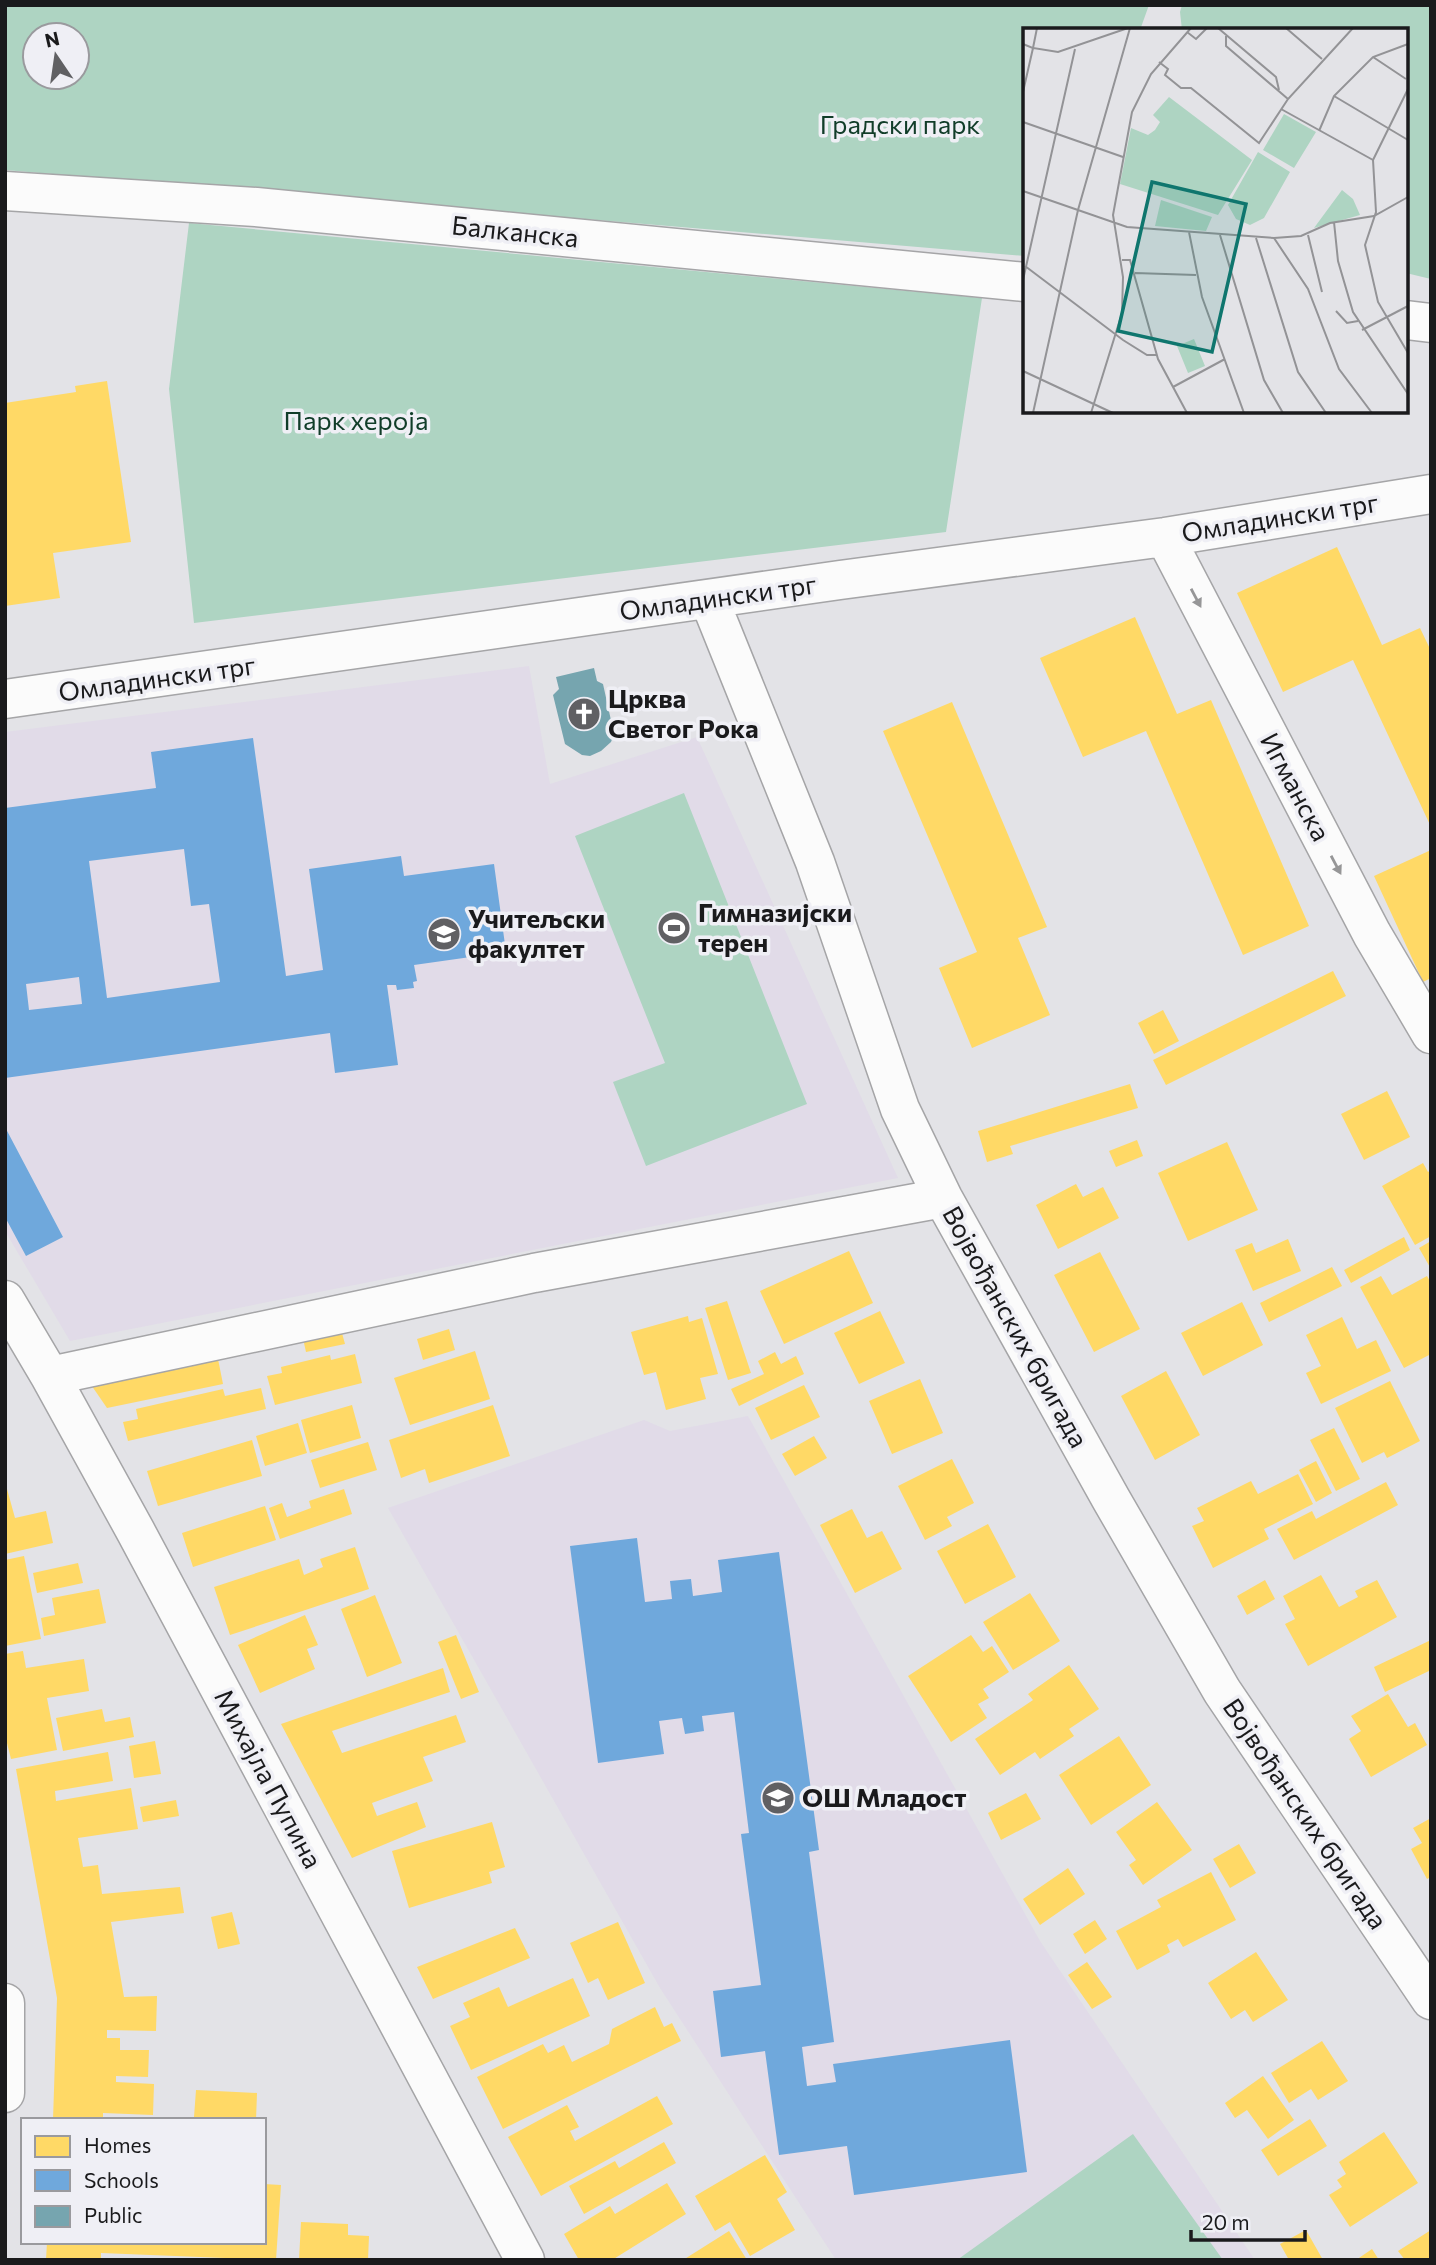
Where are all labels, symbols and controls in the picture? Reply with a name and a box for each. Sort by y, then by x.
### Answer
north arrow [21,21,91,91]
text: N [43,26,62,52]
inset map [1023,28,1408,413]
park label: Градски парк [820,108,980,139]
street label: Балканска [450,208,580,253]
park label: Парк хероја [284,404,428,435]
street label: Омладински трг [1179,486,1380,547]
street label: Омладински трг [617,567,818,626]
one-way arrow [1191,588,1202,608]
street label: Омладински трг [56,648,257,707]
place label: Црква Светог Рока [608,682,759,743]
church icon: Црква Светог Рока [565,695,603,733]
street label: Игманска [1255,727,1338,846]
one-way arrow [1329,855,1341,875]
place label: Гимназијски терен [698,896,852,957]
place label: Учитељски факултет [468,902,605,963]
sports icon: Гимназијски терен [655,909,693,947]
school or university icon: Учитељски факултет [425,915,463,953]
street label: Војвођанских бригада [937,1200,1096,1452]
street label: Михајла Пупина [209,1684,330,1873]
street label: Војвођанских бригада [1218,1692,1395,1934]
school or university icon: ОШ Младост [759,1779,797,1817]
place label: ОШ Младост [802,1781,967,1812]
legend [21,2118,266,2244]
text: Homes [84,2132,151,2157]
text: Schools [84,2167,159,2192]
scale bar [1191,2198,1305,2242]
text: Public [84,2202,142,2227]
text: 20 m [1202,2209,1250,2234]

